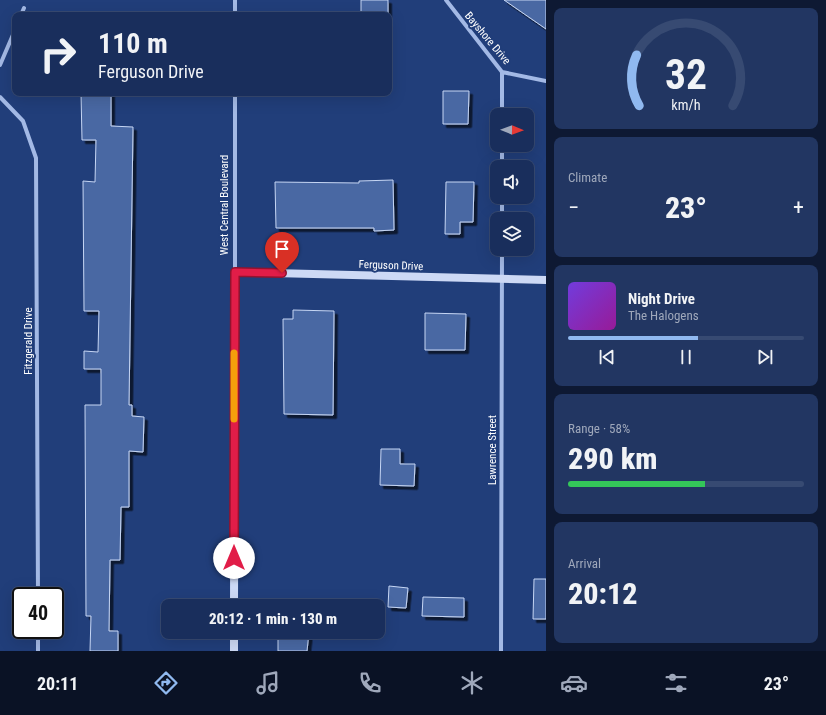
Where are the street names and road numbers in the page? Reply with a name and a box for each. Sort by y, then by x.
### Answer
street label: Bayshore Drive [462,9,513,67]
street label: West Central Boulevard [218,155,231,255]
street label: Ferguson Drive [358,258,424,273]
street label: Fitzgerald Drive [22,307,35,375]
street label: Lawrence Street [486,415,499,485]

